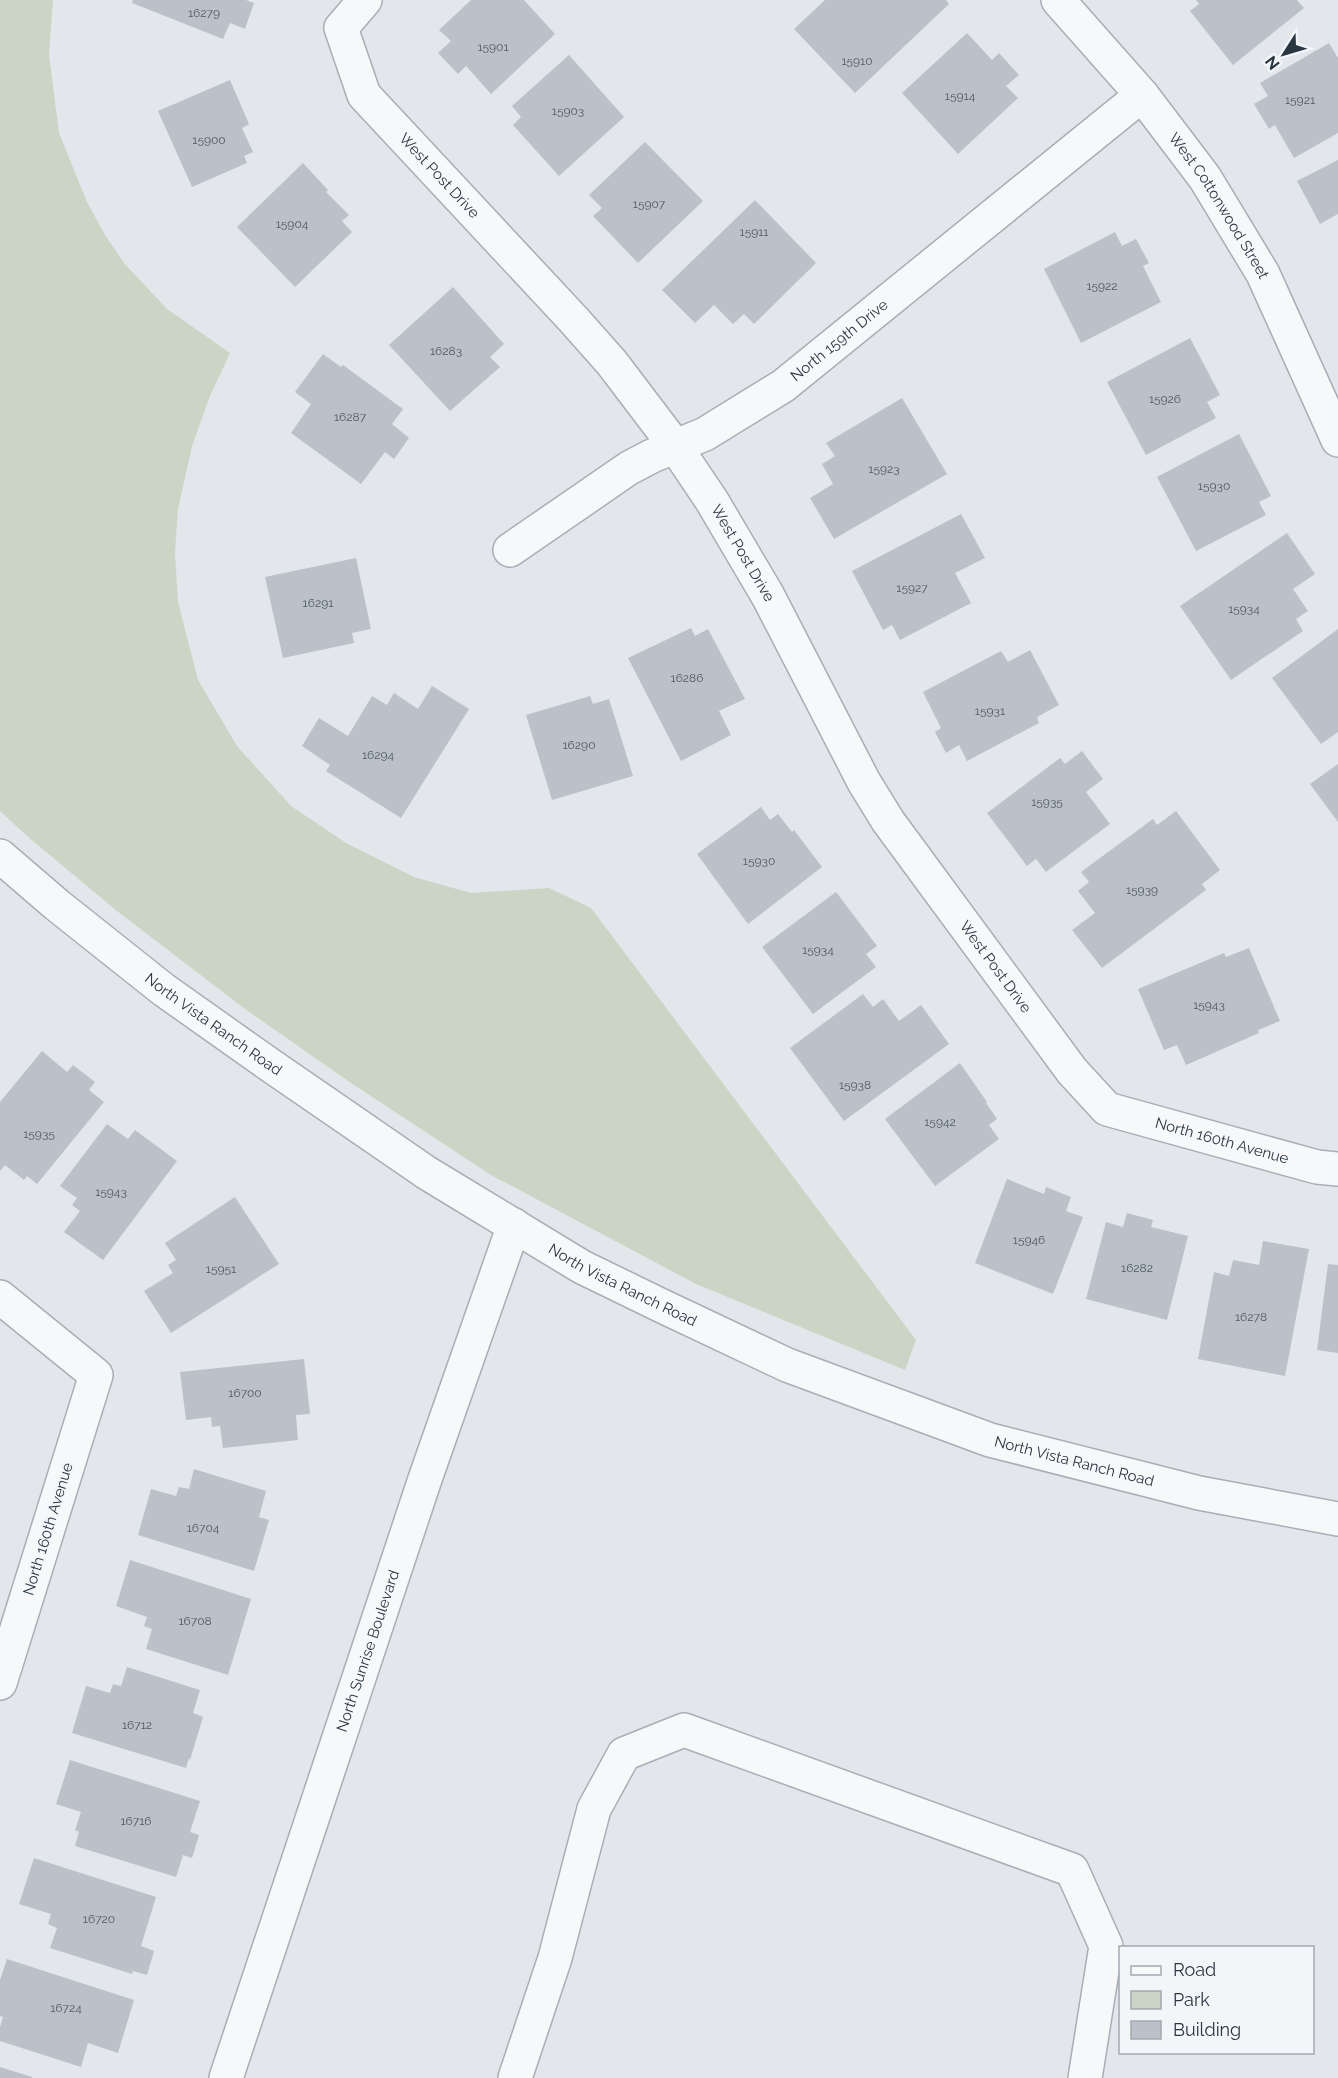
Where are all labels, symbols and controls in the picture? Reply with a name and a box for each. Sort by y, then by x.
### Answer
house number: 16279 [188,6,220,20]
north arrow [1254,24,1314,84]
house number: 15901 [477,40,509,54]
text: N [1261,52,1284,73]
house number: 15910 [841,54,873,68]
house number: 15914 [945,89,976,103]
house number: 15921 [1285,93,1315,107]
house number: 15903 [552,104,584,118]
street label: West Post Drive [395,129,483,222]
street label: West Cottonwood Street [1165,129,1273,282]
house number: 15900 [192,133,226,147]
house number: 15907 [633,197,666,211]
house number: 15904 [276,217,309,231]
house number: 15911 [740,225,768,239]
house number: 15922 [1086,279,1118,293]
street label: North 159th Drive [787,295,892,385]
house number: 16283 [430,344,462,358]
house number: 15926 [1149,392,1181,406]
house number: 16287 [334,410,367,424]
house number: 15923 [868,462,900,476]
house number: 15930 [1198,479,1230,493]
street label: West Post Drive [707,501,778,605]
house number: 15927 [896,581,928,595]
house number: 16291 [303,596,333,610]
house number: 15934 [1228,602,1260,616]
house number: 16286 [671,671,703,685]
house number: 15931 [975,704,1005,718]
house number: 16290 [562,738,596,752]
house number: 16294 [362,748,395,762]
house number: 15935 [1031,795,1063,809]
house number: 15930 [743,854,775,868]
house number: 15939 [1126,883,1158,897]
street label: West Post Drive [956,917,1035,1017]
house number: 15934 [802,943,834,957]
street label: North Vista Ranch Road [141,969,285,1079]
house number: 15943 [1193,998,1225,1012]
house number: 15938 [839,1078,871,1092]
street label: North 160th Avenue [1153,1114,1291,1168]
house number: 15942 [924,1115,956,1129]
house number: 15935 [23,1127,55,1141]
house number: 15943 [95,1185,127,1199]
house number: 15946 [1013,1233,1045,1247]
street label: North Vista Ranch Road [545,1240,700,1330]
house number: 16282 [1121,1261,1153,1275]
house number: 15951 [206,1262,236,1276]
house number: 16278 [1235,1310,1267,1324]
house number: 16700 [228,1386,262,1400]
street label: North Vista Ranch Road [992,1432,1156,1490]
street label: North 160th Avenue [19,1460,77,1597]
house number: 16704 [187,1521,220,1535]
street label: North Sunrise Boulevard [333,1568,403,1734]
house number: 16708 [178,1614,212,1628]
house number: 16712 [122,1718,152,1732]
house number: 16716 [120,1814,152,1828]
house number: 16720 [83,1912,115,1926]
legend [1119,1946,1314,2054]
text: Road [1173,1959,1216,1980]
text: Park [1173,1989,1210,2010]
house number: 16724 [50,2001,82,2015]
text: Building [1173,2019,1241,2040]

